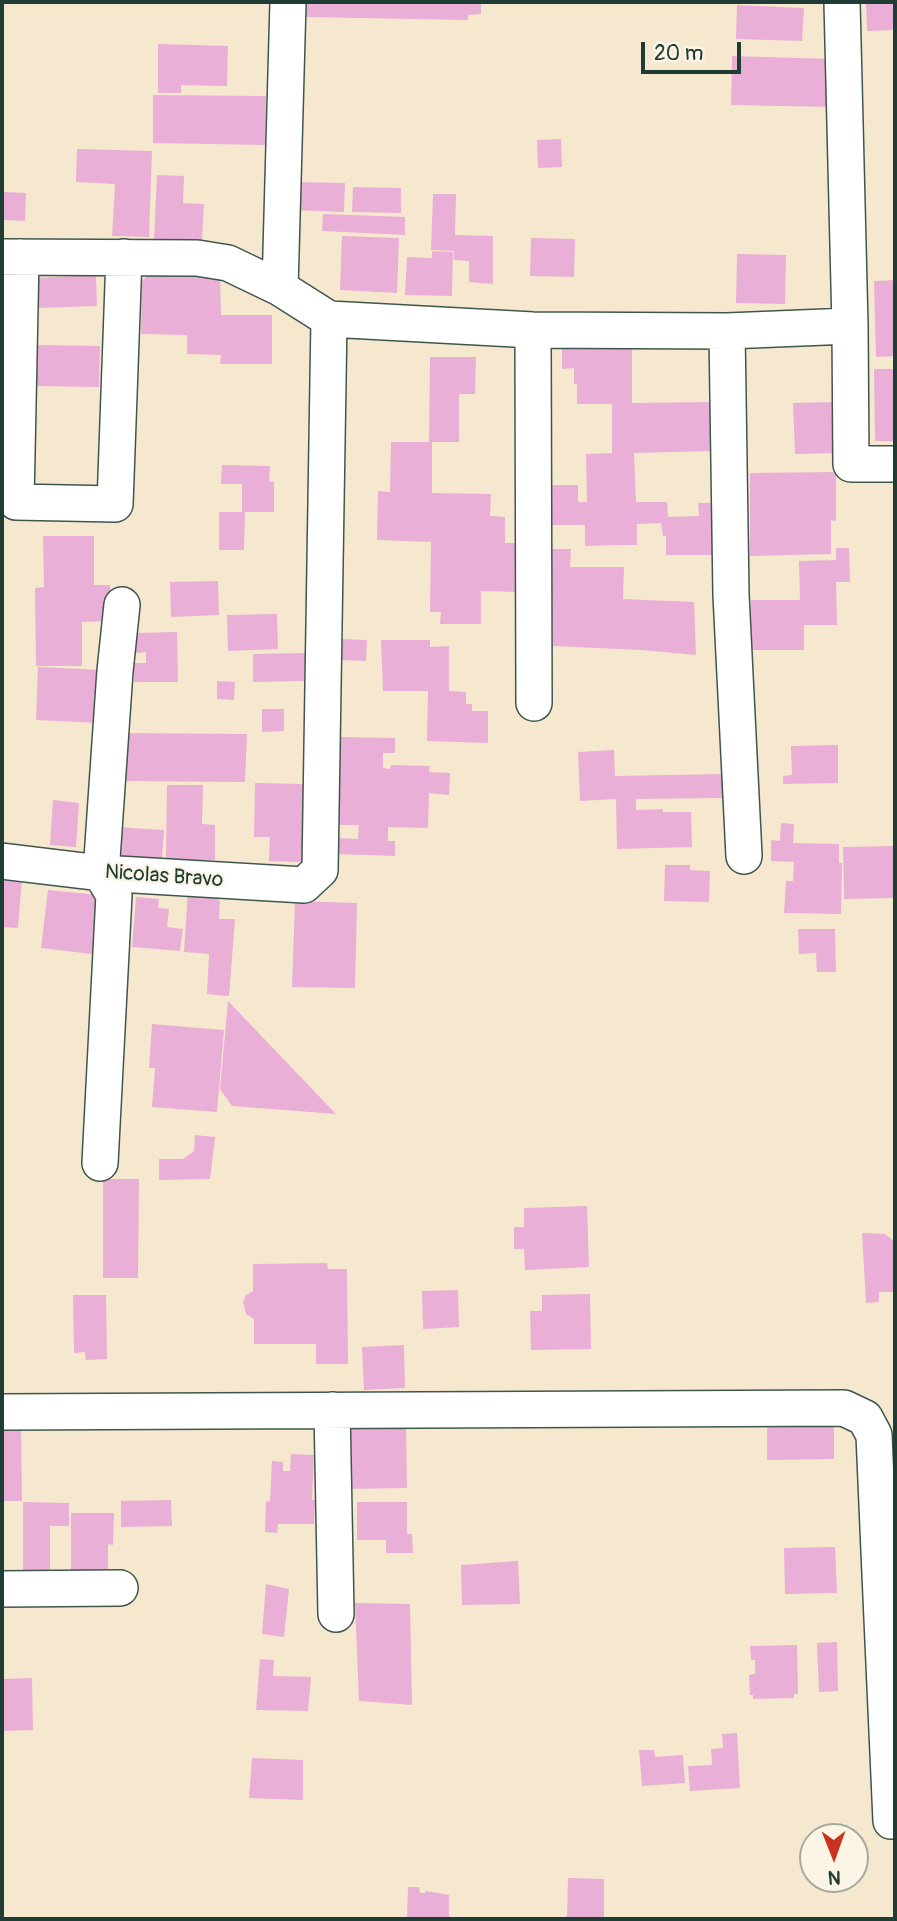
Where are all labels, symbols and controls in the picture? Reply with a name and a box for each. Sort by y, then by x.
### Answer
scale bar [645,28,745,72]
text: 20 m [654,40,703,67]
street label: Nicolas Bravo [104,860,224,894]
north arrow [799,1823,869,1893]
text: N [828,1865,841,1889]

